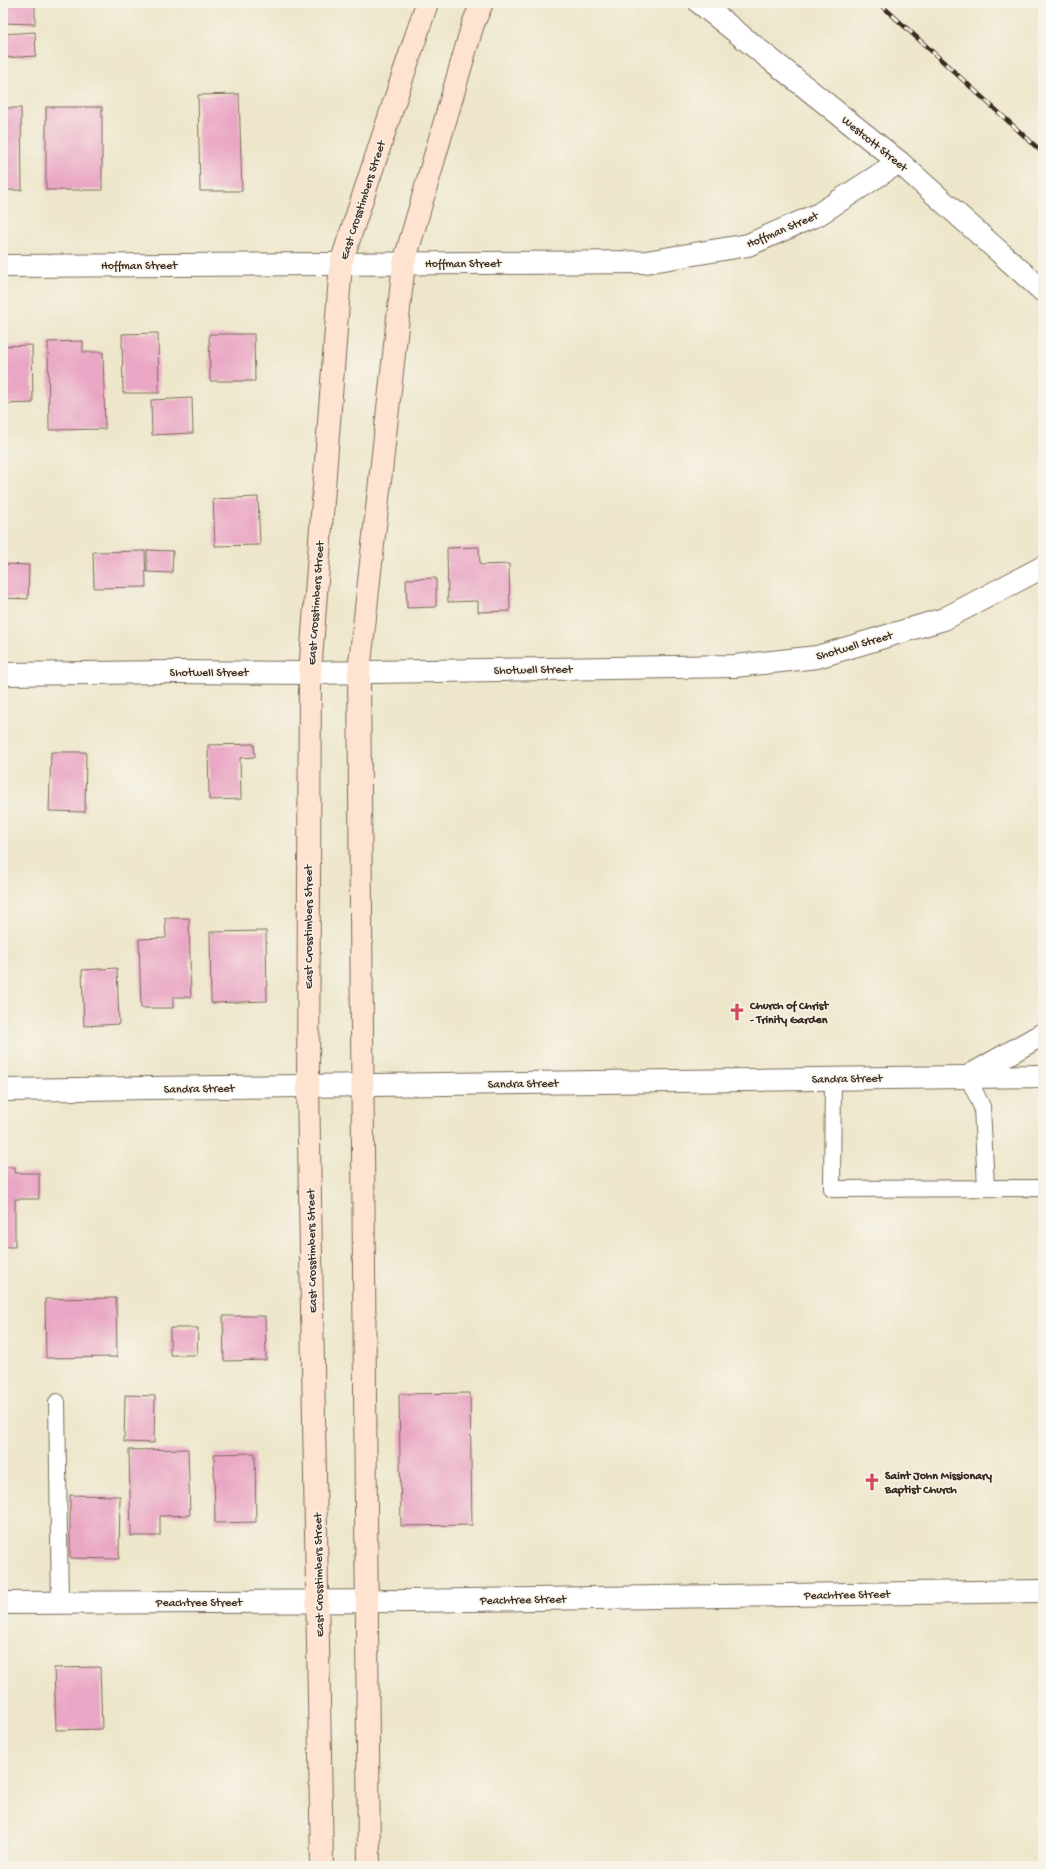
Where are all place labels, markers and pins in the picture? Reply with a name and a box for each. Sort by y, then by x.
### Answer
place label: Church of Christ - Trinity Garden [749,1000,829,1028]
church icon: Church of Christ - Trinity Garden [727,1002,747,1022]
place label: Saint John Missionary Baptist Church [884,1470,992,1498]
church icon: Saint John Missionary Baptist Church [862,1472,882,1492]

